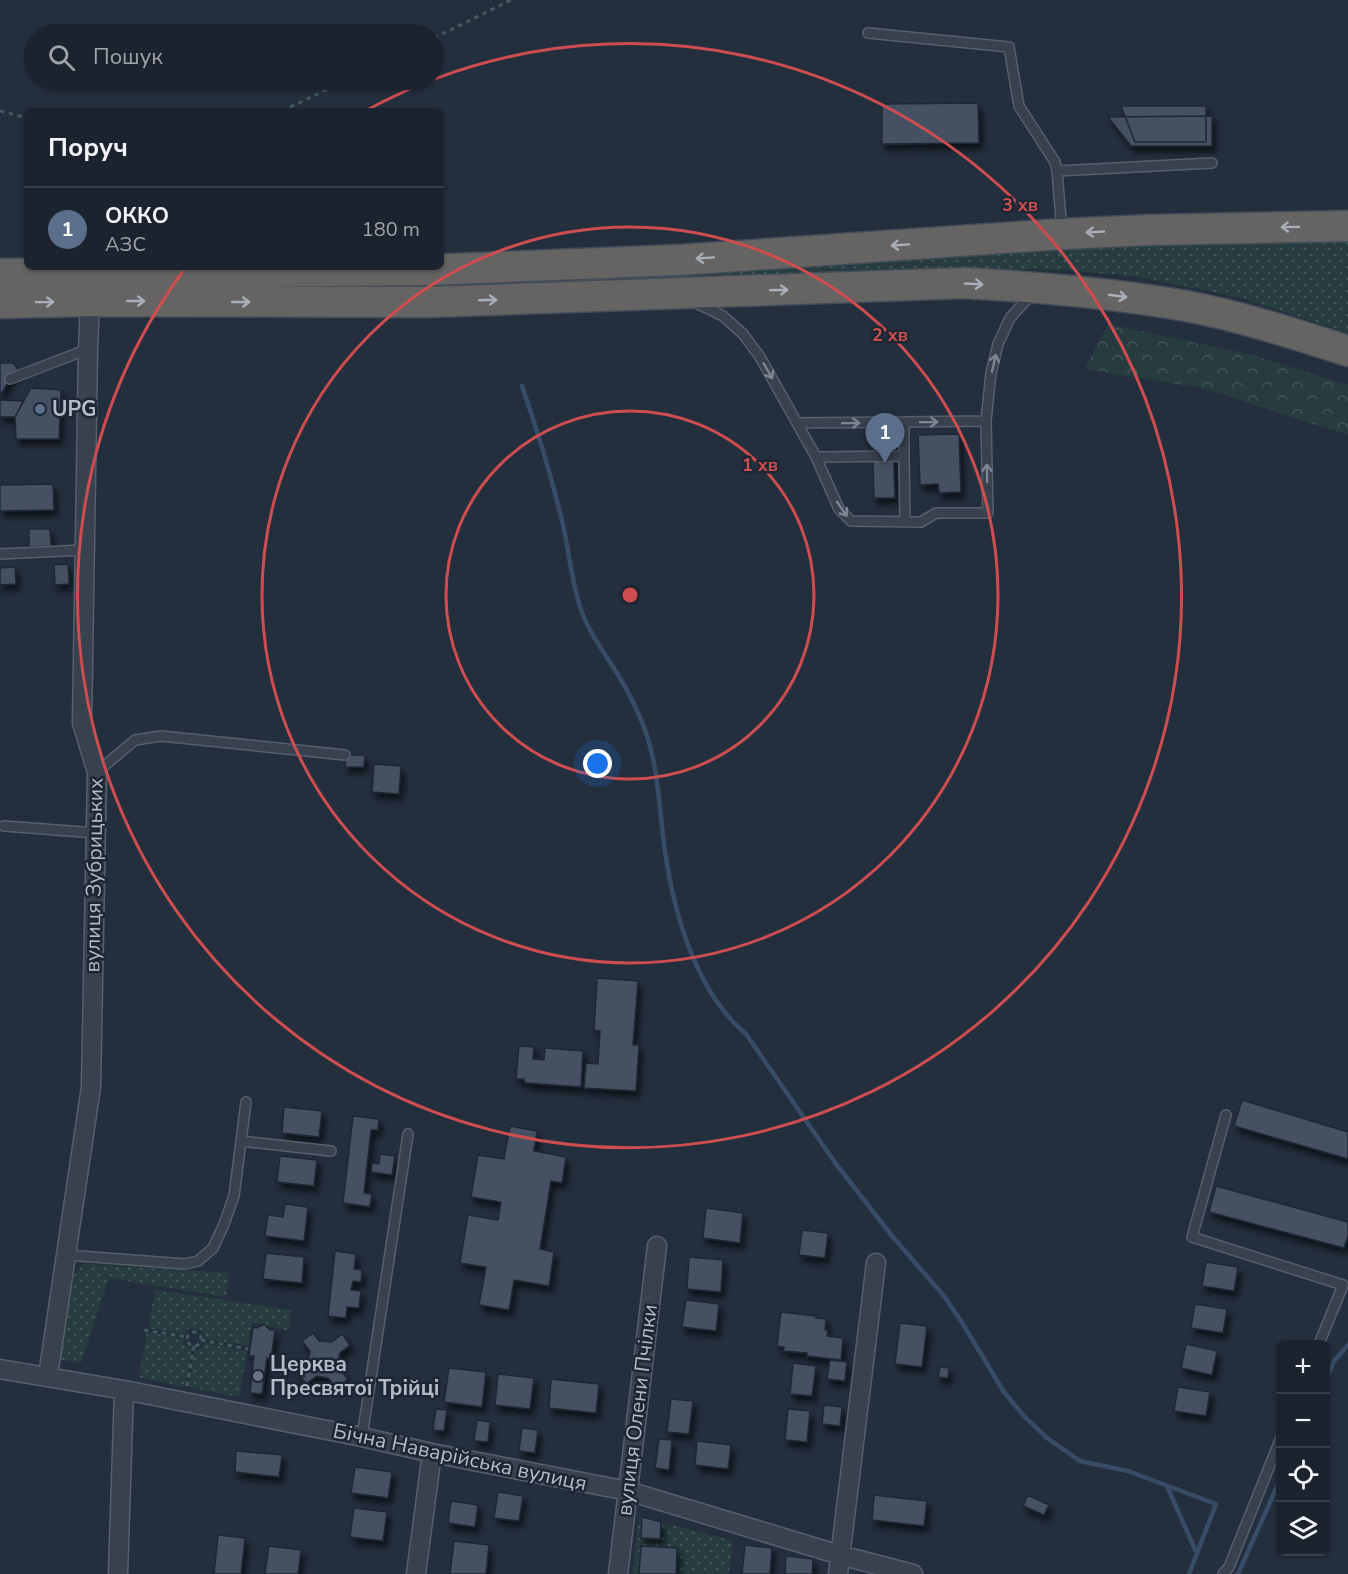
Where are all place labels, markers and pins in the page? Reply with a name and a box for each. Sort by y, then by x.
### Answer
place label: UPG [52,395,97,423]
marker: UPG [33,402,47,416]
pin: 1 [866,414,904,463]
centre of rings [620,585,640,605]
place label: Церква Пресвятої Трійці [270,1350,440,1402]
marker: Церква Пресвятої Трійці [251,1369,265,1383]

